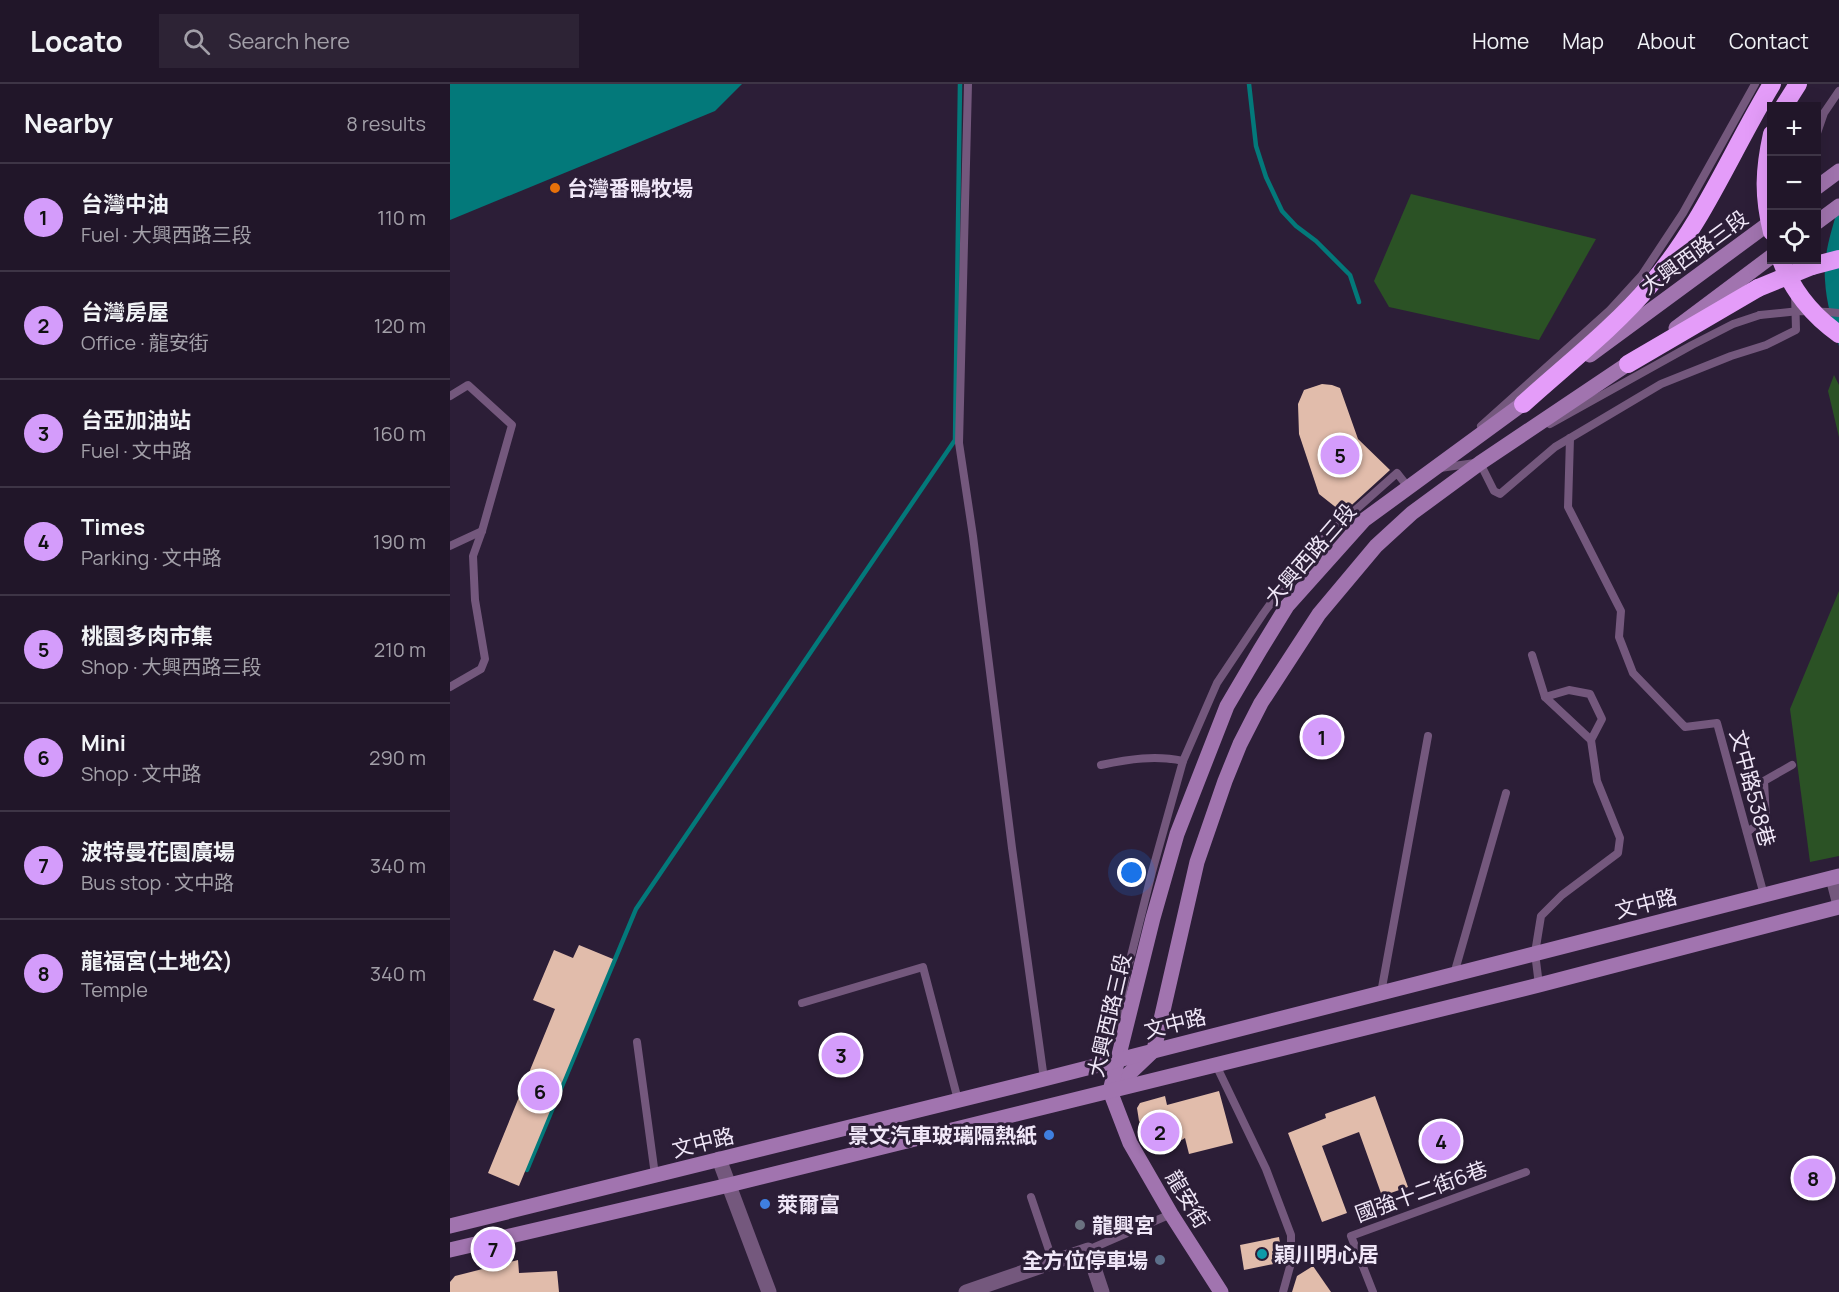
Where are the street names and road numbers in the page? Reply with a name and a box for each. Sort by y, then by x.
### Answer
street label: 大興西路三段 [1635,204,1753,300]
street label: 大興西路三段 [1258,497,1362,611]
street label: 文中路538巷 [1724,726,1782,850]
street label: 文中路 [1612,882,1680,924]
street label: 大興西路三段 [1081,950,1137,1080]
street label: 文中路 [1141,1002,1209,1044]
street label: 文中路 [669,1121,737,1163]
street label: 國強十二街6巷 [1351,1154,1491,1228]
street label: 龍安街 [1160,1165,1216,1233]

